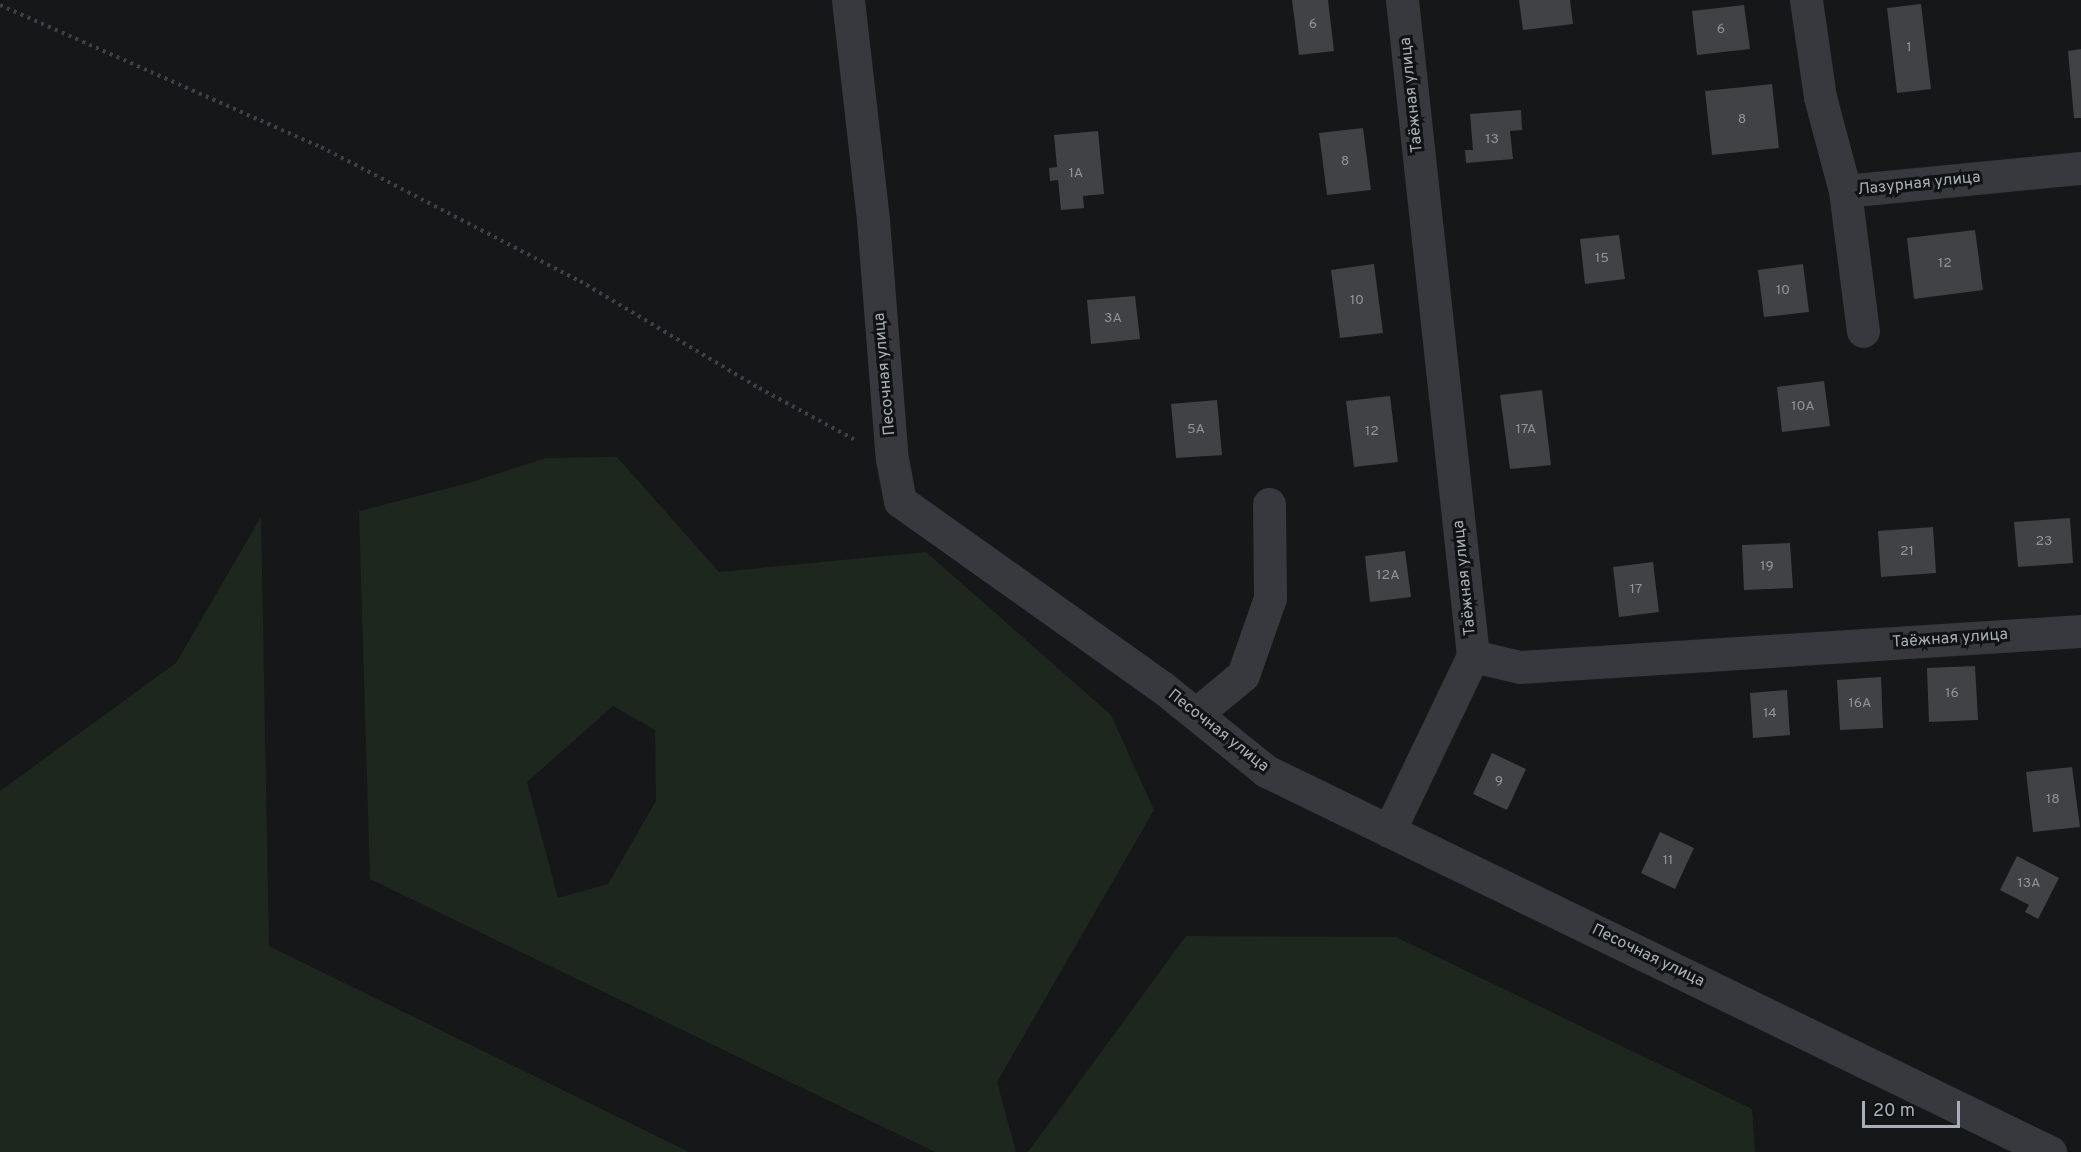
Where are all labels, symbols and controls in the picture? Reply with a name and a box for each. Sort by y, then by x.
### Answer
house number: 6 [1309,17,1317,33]
house number: 6 [1717,22,1725,38]
street label: Таёжная улица [1396,36,1428,154]
house number: 1 [1906,40,1912,56]
house number: 8 [1738,112,1746,128]
house number: 13 [1485,132,1499,148]
house number: 8 [1341,154,1349,170]
house number: 1А [1069,166,1083,182]
street label: Лазурная улица [1857,168,1981,200]
house number: 15 [1595,251,1609,267]
house number: 12 [1938,256,1952,272]
house number: 10 [1776,283,1790,299]
house number: 10 [1350,293,1364,309]
house number: 3А [1104,311,1122,327]
street label: Песочная улица [870,312,900,436]
house number: 10А [1791,399,1815,415]
house number: 5А [1187,422,1205,438]
house number: 17А [1516,422,1536,438]
house number: 12 [1365,424,1379,440]
street label: Таёжная улица [1449,519,1481,637]
house number: 23 [2036,534,2052,550]
house number: 21 [1900,544,1914,560]
house number: 19 [1760,559,1774,575]
house number: 12А [1376,568,1400,584]
house number: 17 [1630,582,1642,598]
street label: Таёжная улица [1891,625,2009,653]
street label: Песочная улица [1164,686,1272,776]
house number: 16 [1945,686,1959,702]
house number: 16А [1849,696,1871,712]
house number: 14 [1763,706,1777,722]
house number: 9 [1495,774,1503,790]
house number: 18 [2046,792,2060,808]
house number: 11 [1663,853,1673,869]
house number: 13А [2017,876,2041,892]
street label: Песочная улица [1589,920,1707,992]
scale bar [1865,1089,1962,1127]
text: 20 m [1873,1100,1915,1123]

